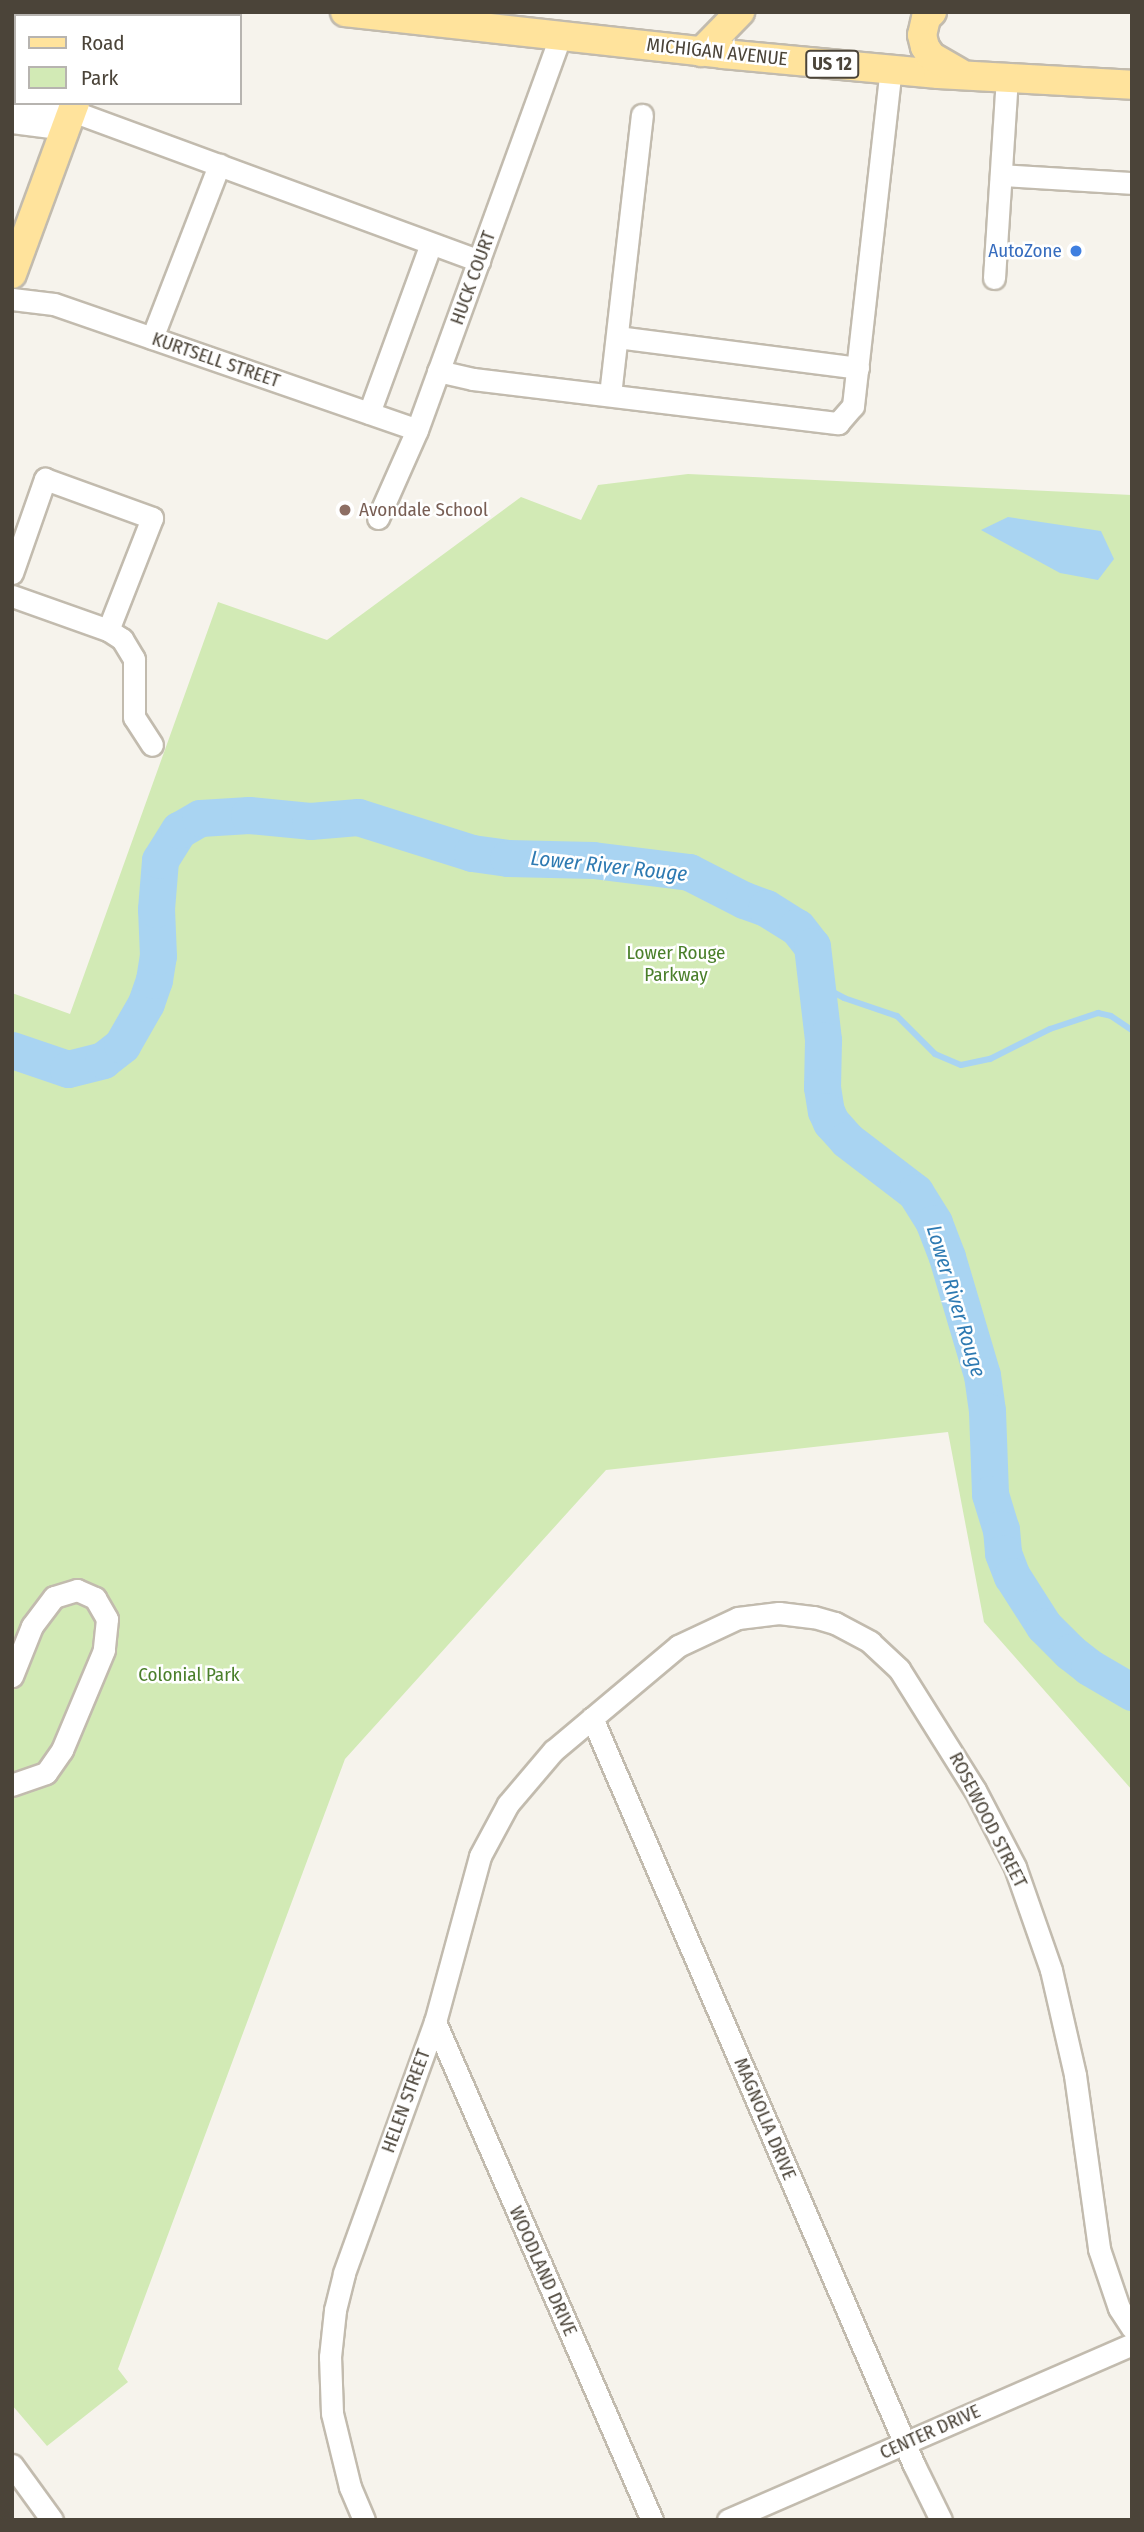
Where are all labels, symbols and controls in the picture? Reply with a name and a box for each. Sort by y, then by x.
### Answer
legend [14,14,242,105]
text: Road [81,30,125,56]
street label: MICHIGAN AVENUE [645,33,789,71]
road number: US 12 [804,50,860,78]
text: Park [81,65,118,91]
street label: HUCK COURT [446,228,500,328]
place label: AutoZone [988,240,1062,262]
marker: AutoZone [1068,243,1084,259]
street label: KURTSELL STREET [149,327,283,393]
place label: Avondale School [359,499,488,521]
marker: Avondale School [337,502,353,518]
water label: Lower River Rouge [529,845,689,887]
park label: Lower Rouge Parkway [627,942,725,986]
water label: Lower River Rouge [921,1222,991,1380]
park label: Colonial Park [138,1664,240,1686]
street label: ROSEWOOD STREET [944,1749,1032,1891]
street label: HELEN STREET [377,2046,435,2156]
street label: MAGNOLIA DRIVE [729,2054,801,2184]
street label: WOODLAND DRIVE [504,2203,582,2339]
street label: CENTER DRIVE [876,2400,984,2464]

